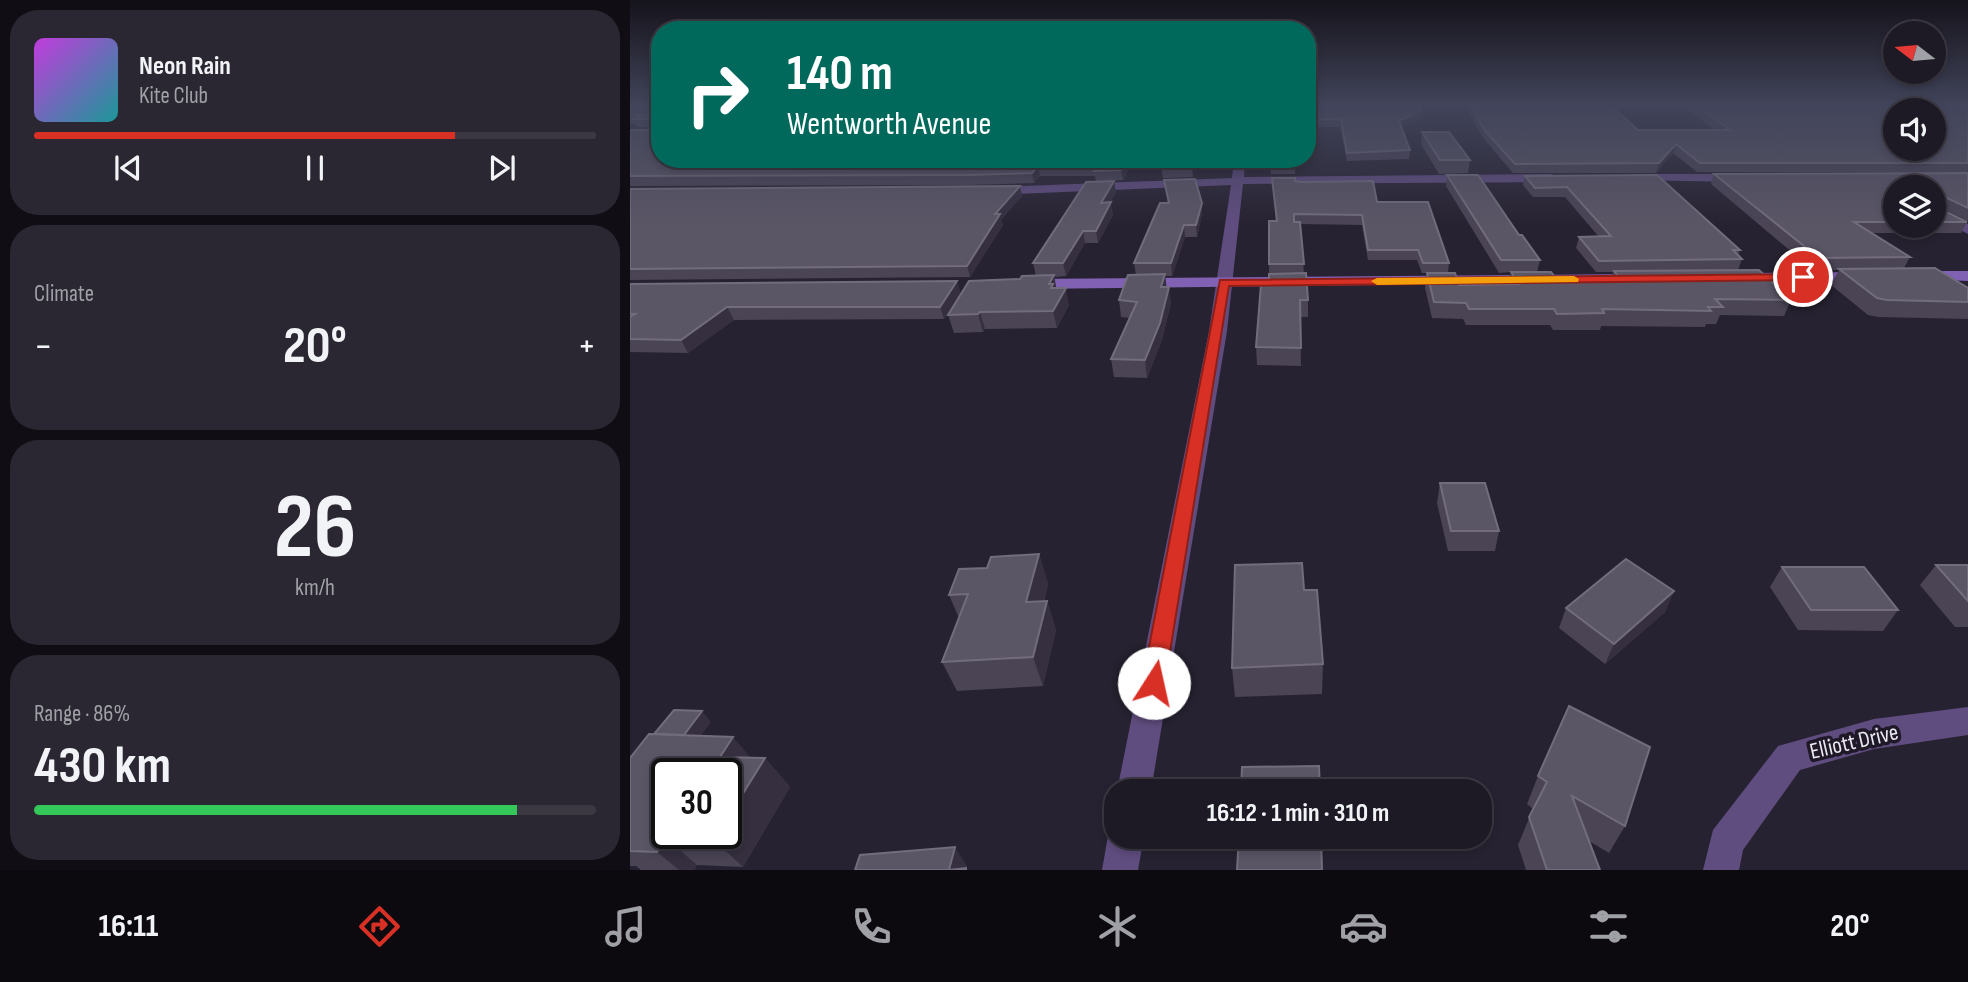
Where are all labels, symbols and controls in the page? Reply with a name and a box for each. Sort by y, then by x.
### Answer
north arrow [1883,21,1946,84]
map controls [1883,21,1946,238]
text: 140 m [787,45,893,104]
icon: right [672,49,763,140]
text: Neon Rain [139,51,231,82]
text: Kite Club [139,82,208,110]
button: sound [1883,98,1946,161]
text: Wentworth Avenue [787,105,991,144]
icon: previous [109,149,147,187]
icon: pause [296,149,334,187]
icon: next [483,149,521,187]
button: layers [1883,175,1946,238]
pin [1773,247,1833,307]
icon: arrive [1784,258,1822,296]
text: Climate [34,280,94,308]
text: 20° [283,315,347,378]
text: − [34,324,53,369]
text: + [577,324,596,369]
text: 26 [274,474,356,583]
text: km/h [295,574,335,602]
position arrow [1117,646,1191,720]
text: Range · 86% [34,700,130,728]
street label: Elliott Drive [1807,718,1901,766]
text: 430 km [34,735,171,798]
speed limit sign: 30 [651,758,742,849]
text: 16:12 · 1 min · 310 m [1207,798,1389,829]
icon: directions [355,902,404,951]
icon: music [601,902,650,951]
icon: phone [847,902,896,951]
icon: climate [1093,902,1142,951]
icon: car [1339,902,1388,951]
icon: filters [1584,902,1633,951]
text: 16:11 [98,907,158,946]
text: 20° [1830,907,1870,946]

